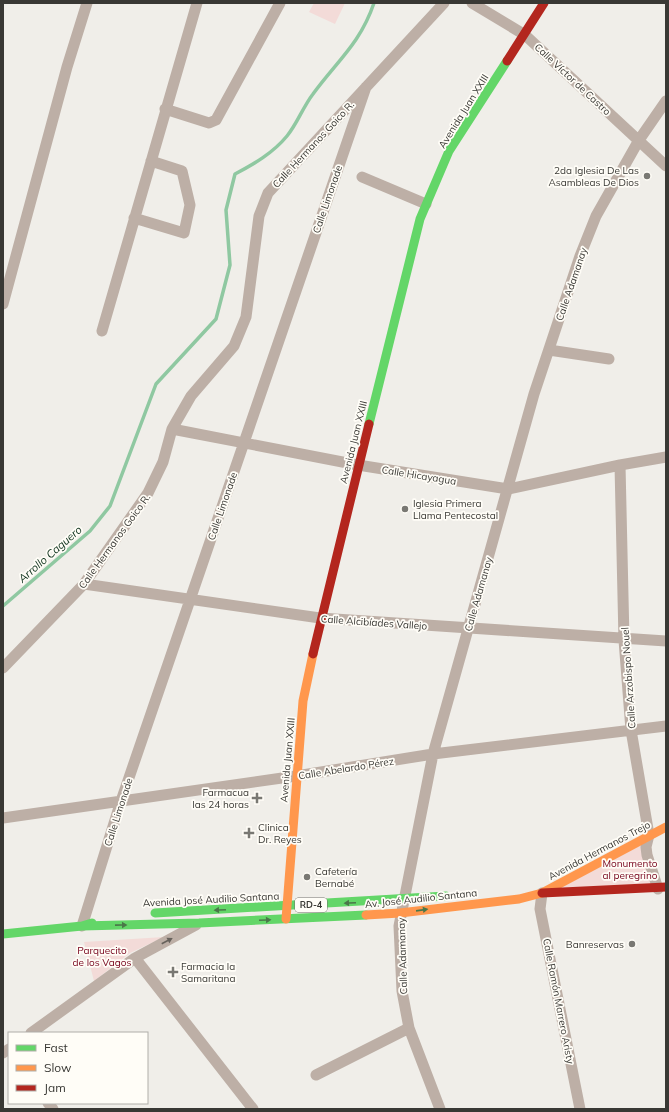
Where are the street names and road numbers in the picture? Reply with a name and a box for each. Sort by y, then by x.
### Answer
street label: Calle Víctor de Castro [532,41,614,118]
street label: Avenida Juan XXIII [435,72,491,151]
street label: Calle Hermanos Goico R. [270,98,357,190]
street label: Calle Limonade [310,163,345,235]
street label: Calle Adamanay [553,245,590,323]
street label: Avenida Juan XXIII [337,399,370,485]
street label: Calle Hicayagua [381,463,457,488]
street label: Calle Limonade [205,470,240,542]
street label: Calle Hermanos Goico R. [76,491,153,591]
street label: Calle Adamanay [462,555,495,633]
street label: Calle Alcibíades Vallejo [320,612,428,633]
street label: Calle Arzobispo Nouel [618,627,639,729]
street label: Avenida Juan XXIII [277,717,298,803]
street label: Calle Abelardo Pérez [297,755,395,782]
street label: Calle Limonade [101,776,136,848]
street label: Avenida Hermanos Trejo [546,818,653,883]
street label: Av. José Audilio Santana [364,886,478,911]
street label: Avenida José Audilio Santana [142,889,280,910]
road number: RD-4 [295,898,327,912]
street label: Calle Adamanay [395,917,410,995]
street label: Calle Ramón Marrero Aristy [540,937,577,1066]

